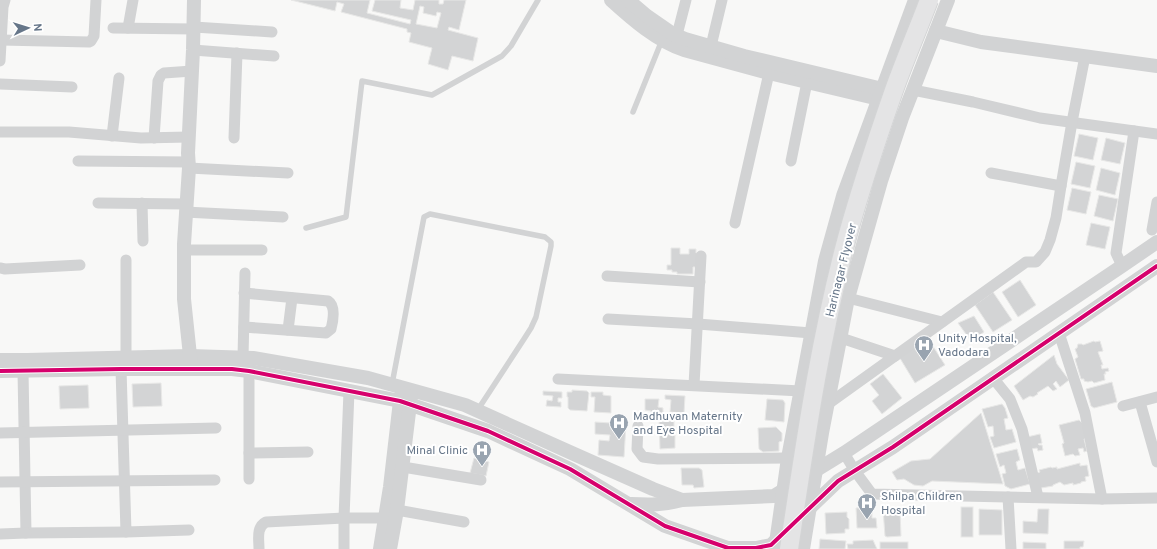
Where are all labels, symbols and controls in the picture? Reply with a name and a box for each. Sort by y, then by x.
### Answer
north arrow [8,8,48,48]
text: N [30,23,44,32]
street label: Harinagar Flyover [823,221,861,319]
place label: Unity Hospital, Vadodara [938,331,1017,361]
hospital icon: Unity Hospital, Vadodara [913,334,935,362]
place label: Madhuvan Maternity and Eye Hospital [633,409,743,439]
hospital icon: Madhuvan Maternity and Eye Hospital [608,412,630,440]
hospital icon: Minal Clinic [471,439,493,467]
place label: Minal Clinic [406,443,468,459]
place label: Shilpa Children Hospital [881,489,962,519]
hospital icon: Shilpa Children Hospital [856,492,878,520]

